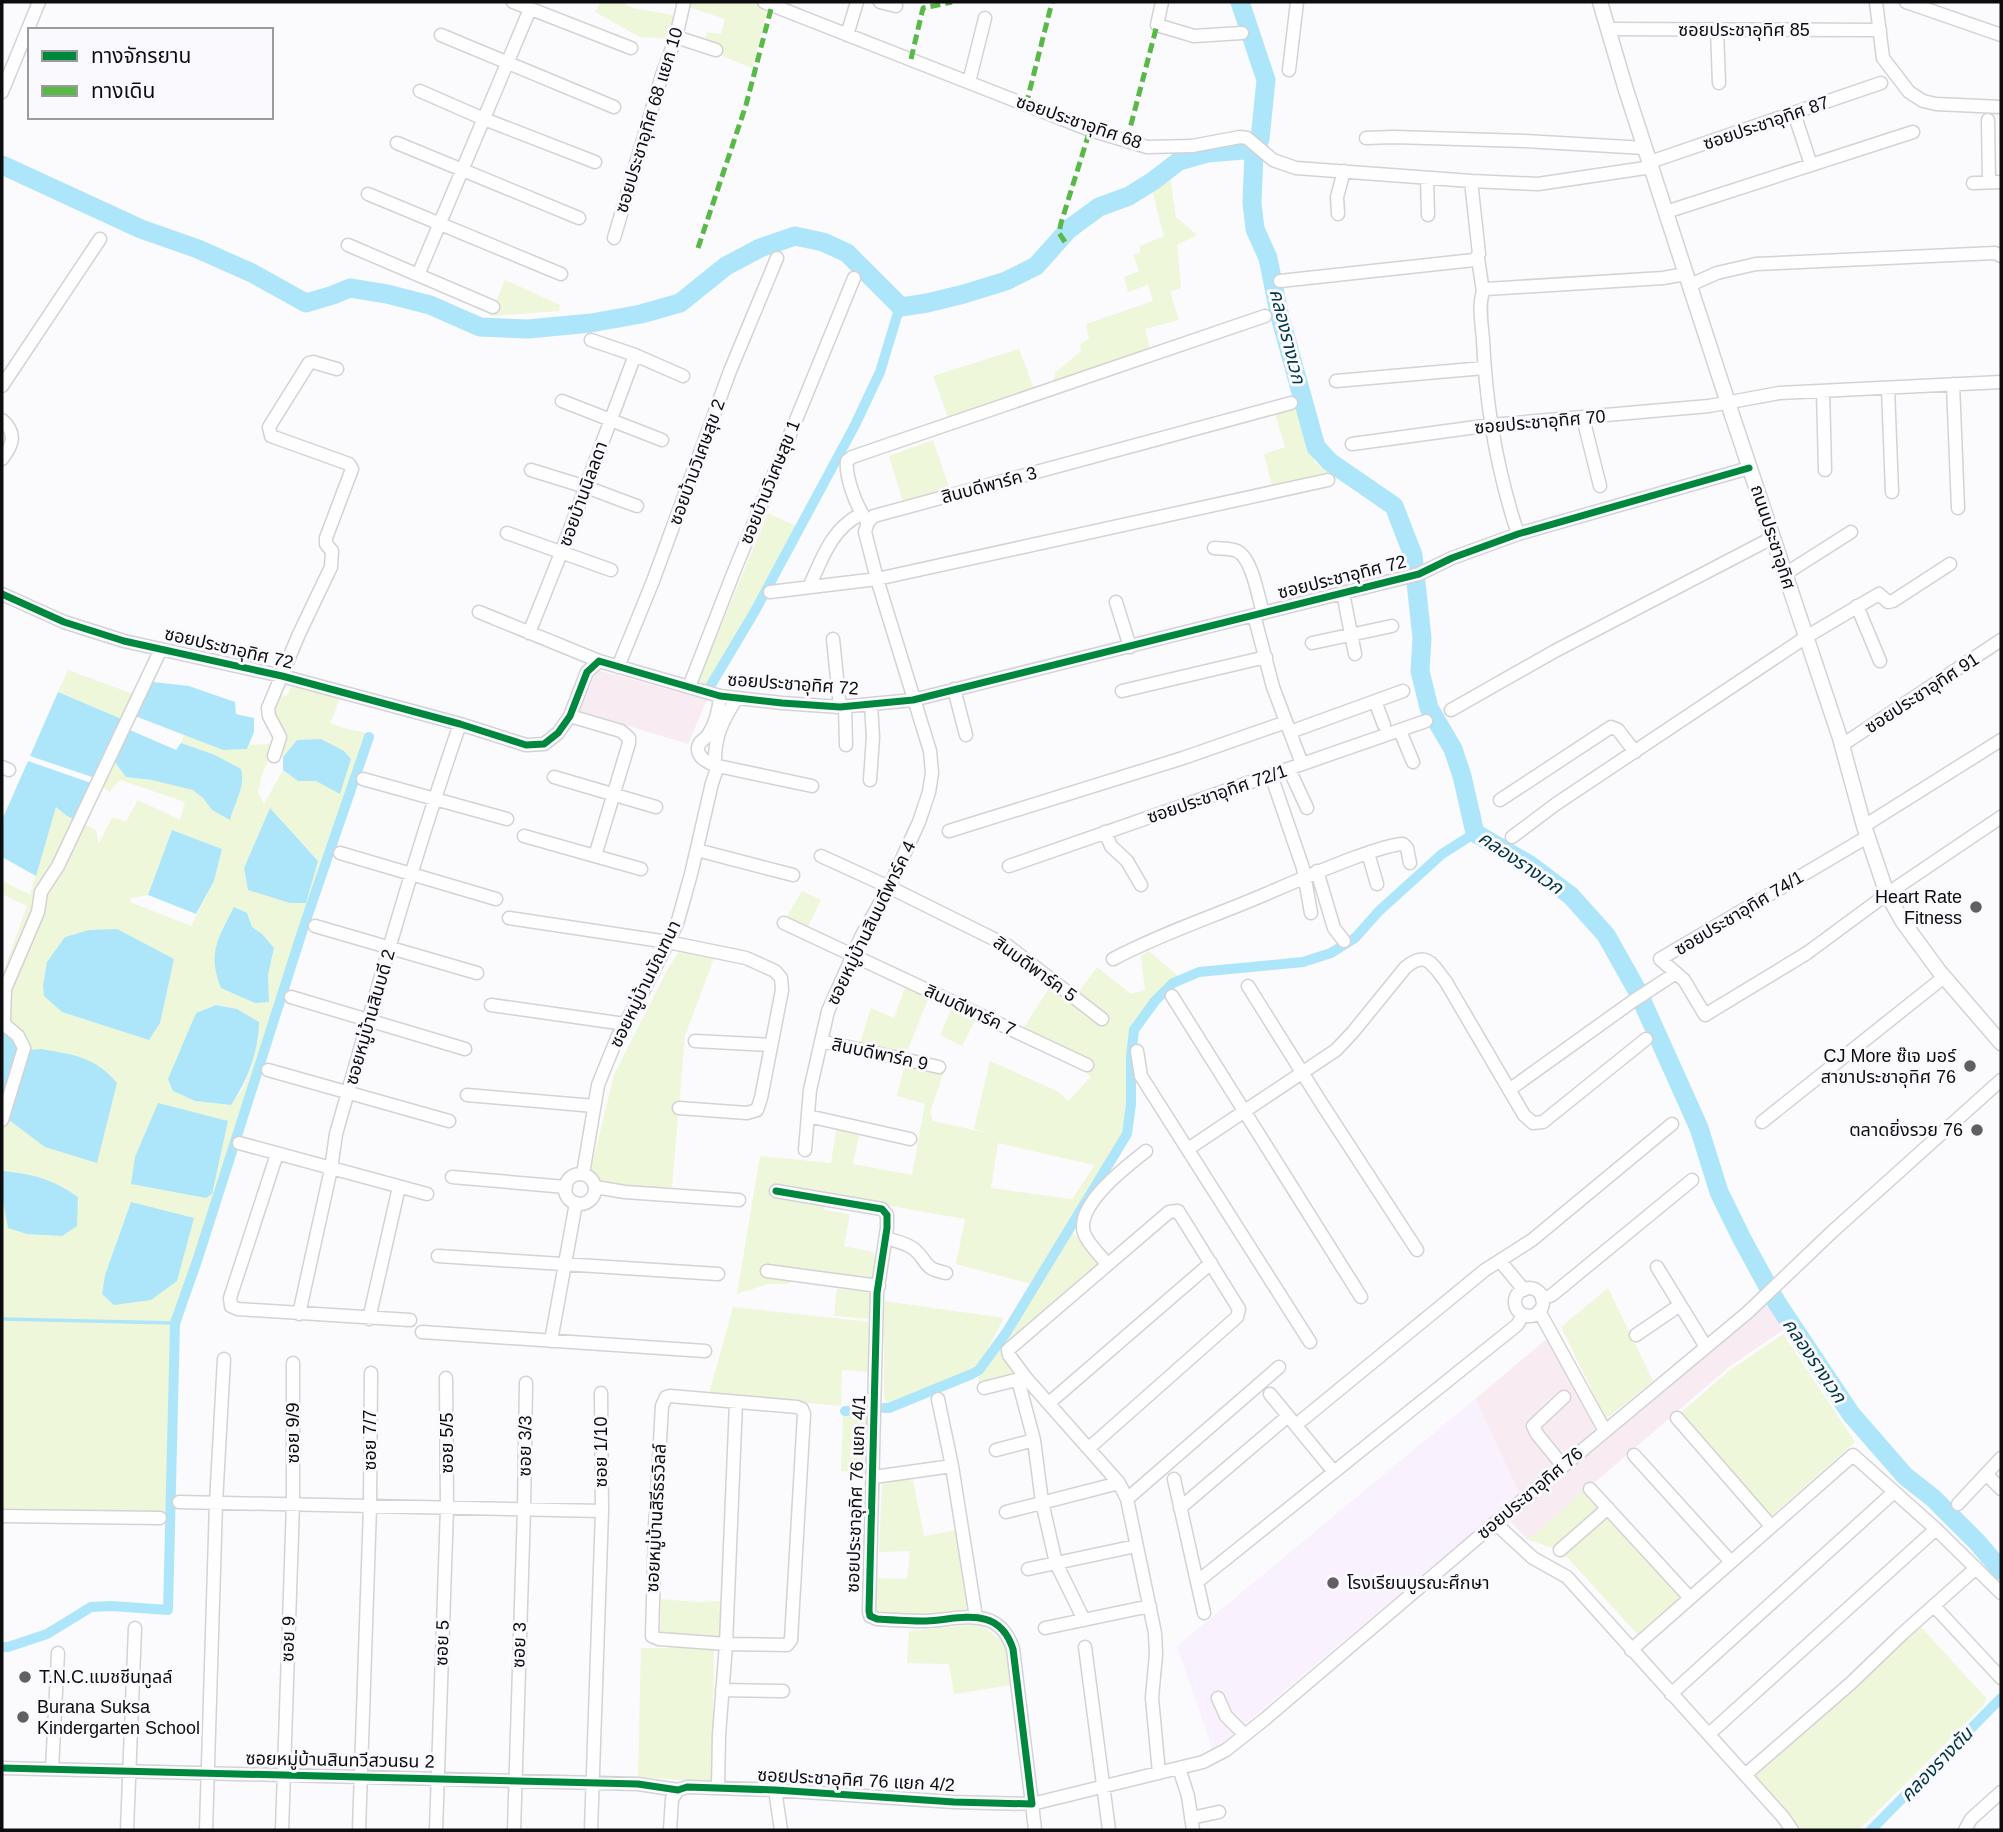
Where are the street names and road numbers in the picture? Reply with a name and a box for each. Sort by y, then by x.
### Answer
street label: ซอยประชาอุทิศ 85 [1678,20,1810,41]
street label: ซอยประชาอุทิศ 68 แยก 10 [611,25,688,215]
street label: ซอยประชาอุทิศ 68 [1013,91,1144,154]
street label: ซอยประชาอุทิศ 87 [1701,92,1832,155]
street label: ซอยบ้านวิเศษสุข 2 [665,396,730,528]
street label: ซอยประชาอุทิศ 70 [1474,406,1607,439]
street label: ซอยบ้านวิเศษสุข 1 [736,417,805,547]
street label: ซอยบ้านนิลลดา [555,439,611,549]
street label: สินบดีพาร์ค 3 [939,463,1039,507]
street label: ถนนประชาอุทิศ [1746,482,1799,592]
street label: ซอยประชาอุทิศ 72 [1276,551,1409,604]
street label: ซอยประชาอุทิศ 72 [162,623,295,674]
street label: ซอยประชาอุทิศ 91 [1861,649,1983,738]
street label: ซอยประชาอุทิศ 72 [727,669,859,700]
street label: ซอยประชาอุทิศ 72/1 [1144,761,1290,828]
street label: ซอยหมู่บ้านสินบดีพาร์ค 4 [823,838,921,1009]
street label: ซอยประชาอุทิศ 74/1 [1671,867,1808,960]
street label: ซอยหมู่บ้านมัณฑนา [606,917,686,1052]
street label: สินบดีพาร์ค 5 [989,932,1081,1006]
street label: ซอยหมู่บ้านสินบดี 2 [341,947,401,1088]
street label: สินบดีพาร์ค 7 [921,980,1019,1040]
street label: สินบดีพาร์ค 9 [830,1034,930,1074]
street label: ซอยประชาอุทิศ 76 แยก 4/1 [843,1395,870,1593]
street label: ซอย 9/9 [283,1402,303,1464]
street label: ซอย 7/7 [360,1409,380,1471]
street label: ซอย 5/5 [437,1412,457,1474]
street label: ซอย 3/3 [514,1415,536,1477]
street label: ซอย 1/10 [591,1416,611,1488]
street label: ซอยหมู่บ้านสิรีธรวิลล์ [642,1443,672,1593]
street label: ซอยประชาอุทิศ 76 [1473,1443,1587,1544]
street label: ซอย 9 [277,1616,299,1662]
street label: ซอย 5 [431,1620,453,1666]
street label: ซอย 3 [508,1622,530,1668]
street label: ซอยหมู่บ้านสินทวีสวนธน 2 [245,1748,435,1774]
street label: ซอยประชาอุทิศ 76 แยก 4/2 [757,1765,955,1796]

